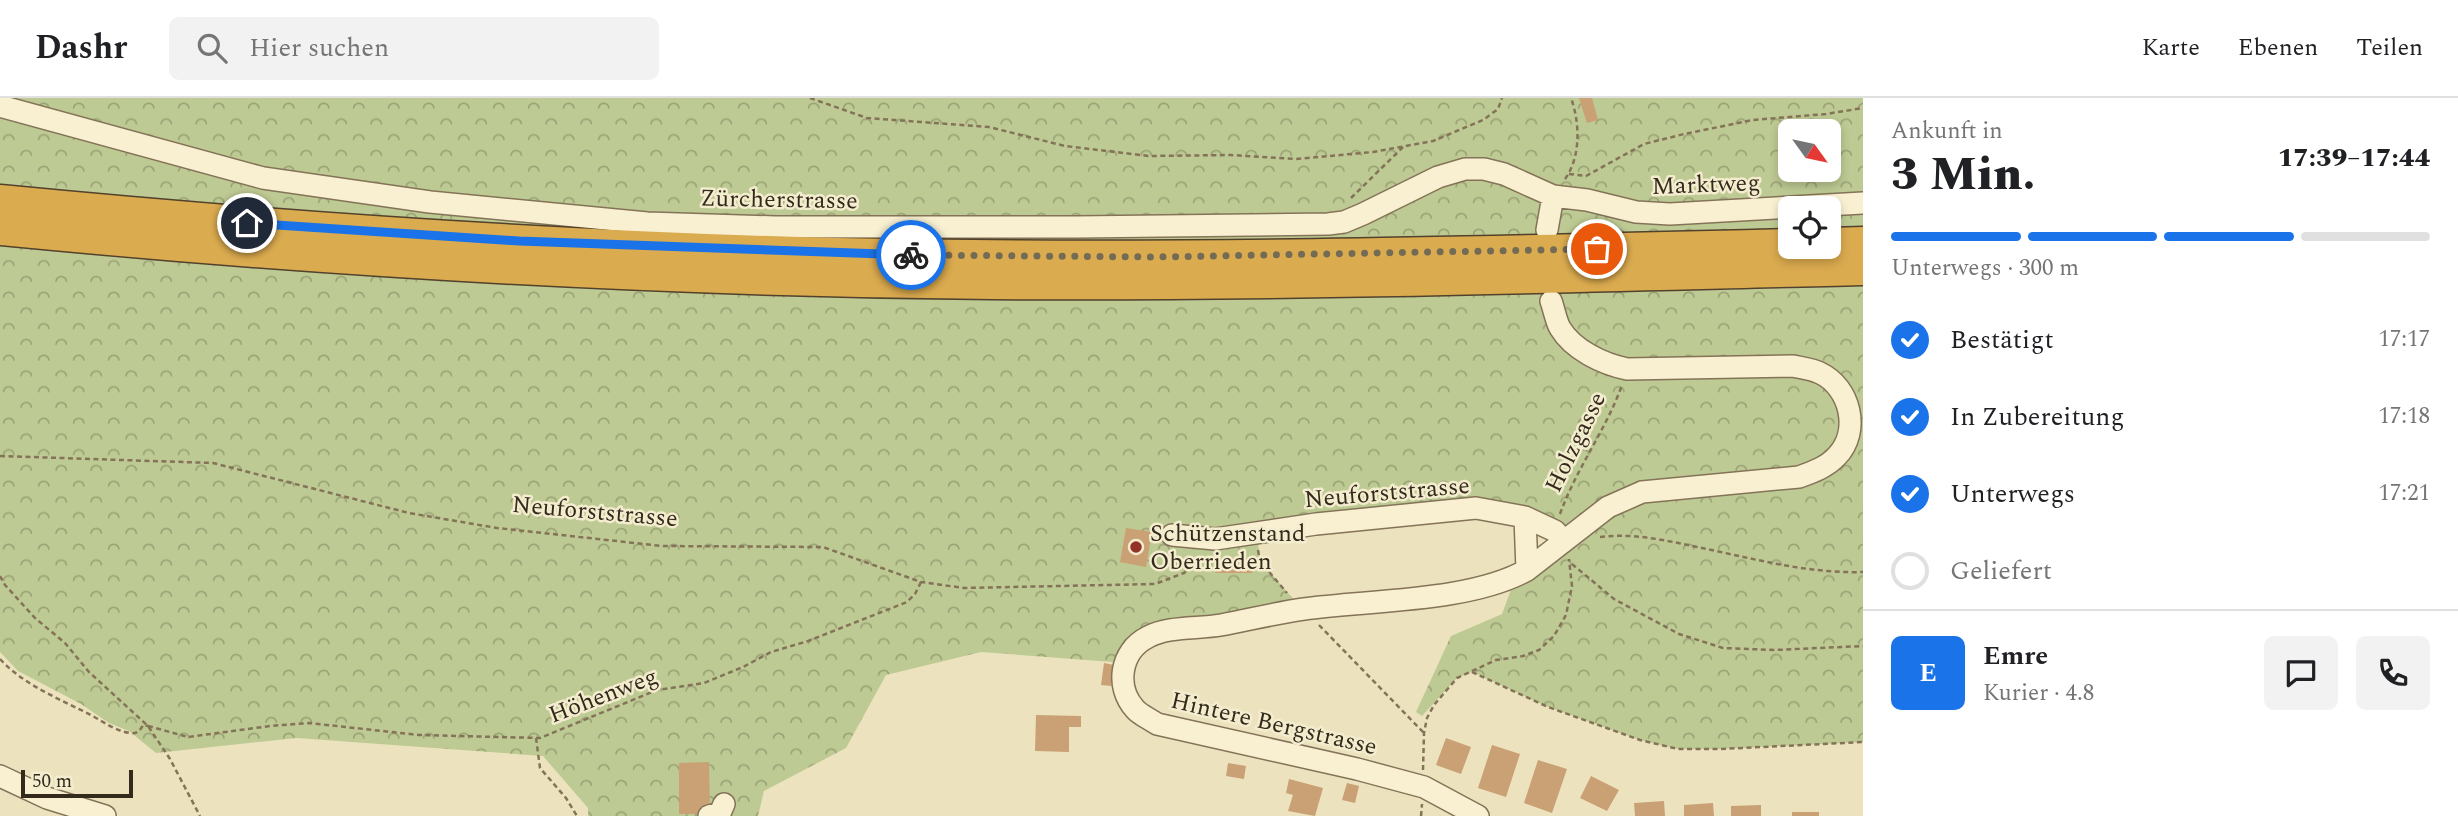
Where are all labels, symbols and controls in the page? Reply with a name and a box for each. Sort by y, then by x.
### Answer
search box [169,17,659,80]
text: Dashr [35,23,127,73]
text: Hier suchen [249,28,389,68]
icon: search [193,29,231,67]
text: Karte [2142,30,2200,66]
text: Ebenen [2238,30,2318,66]
text: Teilen [2356,30,2423,66]
text: Ankunft in [1891,114,2003,149]
north arrow [1778,119,1841,182]
map controls [1778,119,1841,259]
text: 17:39–17:44 [2278,138,2430,178]
text: 3 Min. [1891,140,2035,210]
street label: Marktweg [1651,165,1761,205]
street label: Zürcherstrasse [700,181,858,219]
pin [217,193,277,253]
button: locate [1778,196,1841,259]
icon: home [228,204,266,242]
pin [1567,219,1627,279]
courier [876,220,946,290]
icon: bag [1578,230,1616,268]
icon: bike [892,236,930,274]
text: Unterwegs · 300 m [1891,251,2079,286]
text: Bestätigt [1950,320,2054,360]
icon: check [1891,321,1929,359]
text: 17:17 [2378,322,2430,357]
street label: Holzgasse [1536,386,1616,499]
text: In Zubereitung [1950,397,2124,437]
icon: check [1891,398,1929,436]
text: 17:18 [2378,399,2430,434]
street label: Neuforststrasse [1303,468,1471,518]
text: Unterwegs [1950,474,2075,514]
icon: check [1891,475,1929,513]
text: 17:21 [2378,476,2430,511]
street label: Neuforststrasse [511,487,679,537]
place label: Schützenstand Oberrieden [1150,516,1305,580]
marker: Schützenstand Oberrieden [1128,539,1144,555]
text: Geliefert [1950,551,2052,591]
text: Emre [1983,636,2048,676]
button: chat [2264,636,2338,710]
button: phone [2356,636,2430,710]
text: E [1919,653,1937,693]
street label: Höhenweg [543,659,663,733]
text: Kurier · 4.8 [1983,676,2094,711]
street label: Hintere Bergstrasse [1167,683,1380,765]
scale bar [21,767,133,799]
text: 50 m [32,767,72,796]

